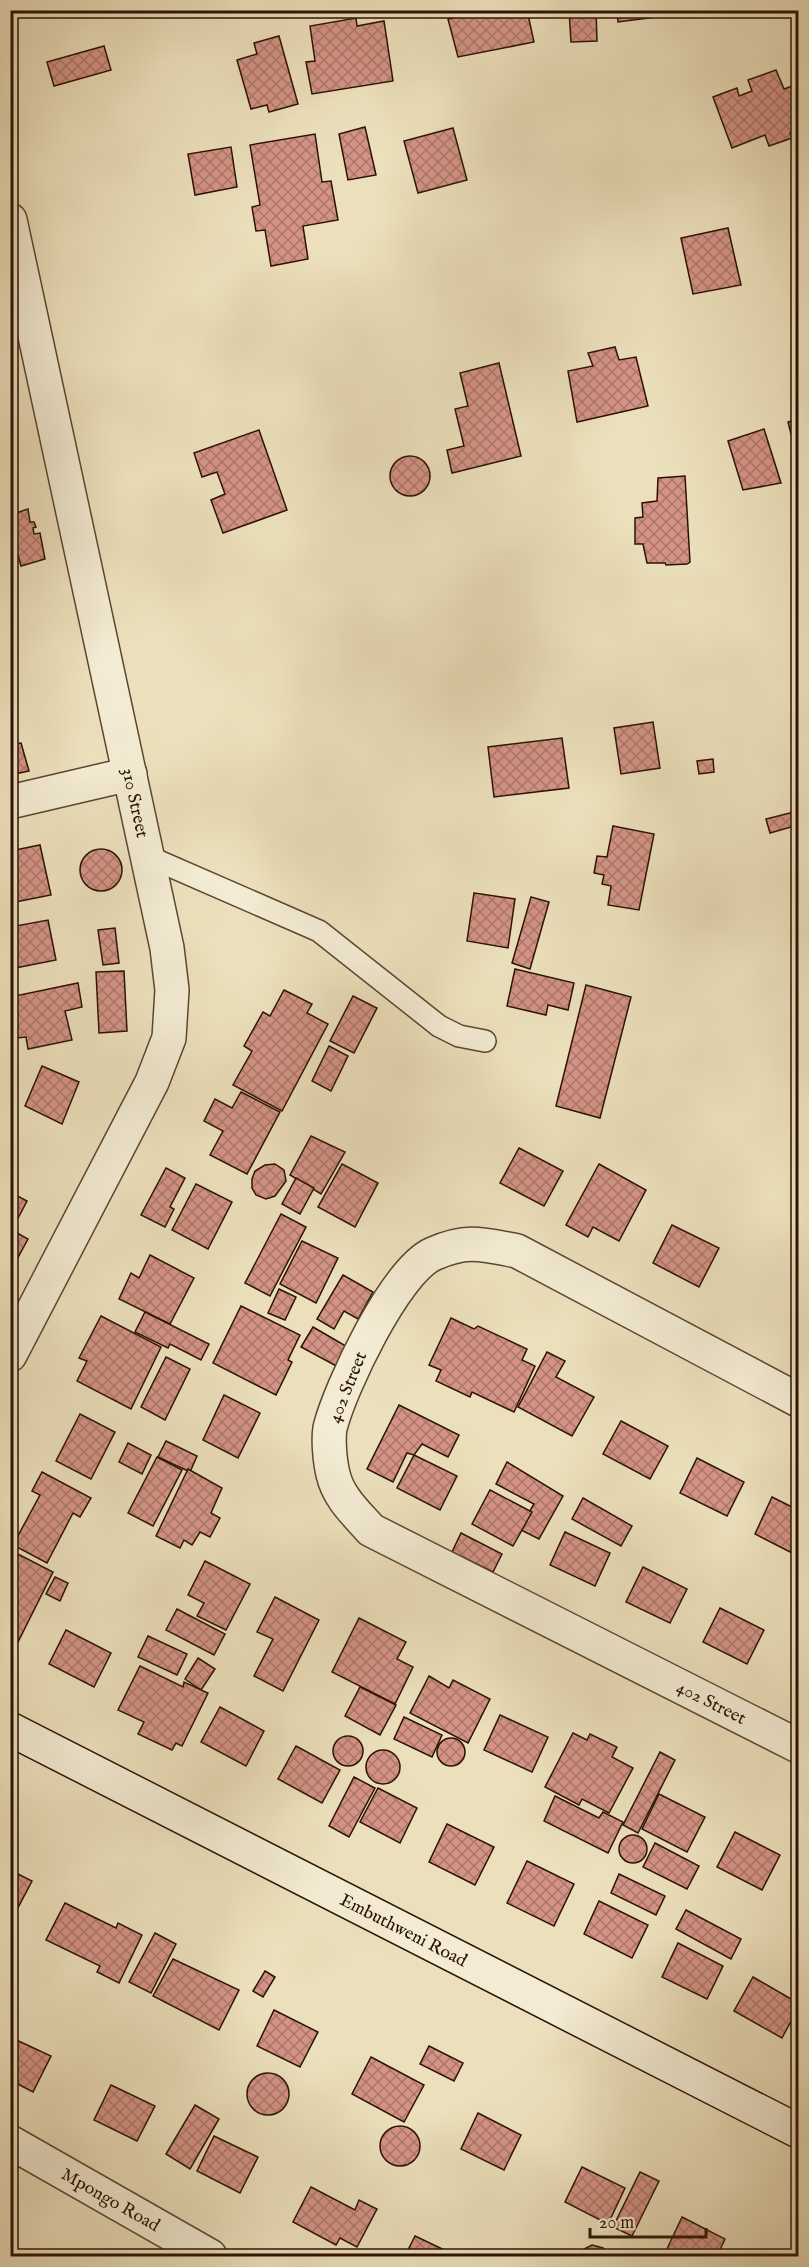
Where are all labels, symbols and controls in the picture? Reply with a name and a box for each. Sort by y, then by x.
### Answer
street label: 310 Street [115,766,153,840]
street label: 402 Street [324,1349,373,1427]
street label: 402 Street [672,1676,749,1731]
street label: Embuthweni Road [336,1889,471,1973]
street label: Mpongo Road [57,2164,164,2238]
scale bar [590,2201,706,2239]
text: 20 m [599,2212,634,2235]

